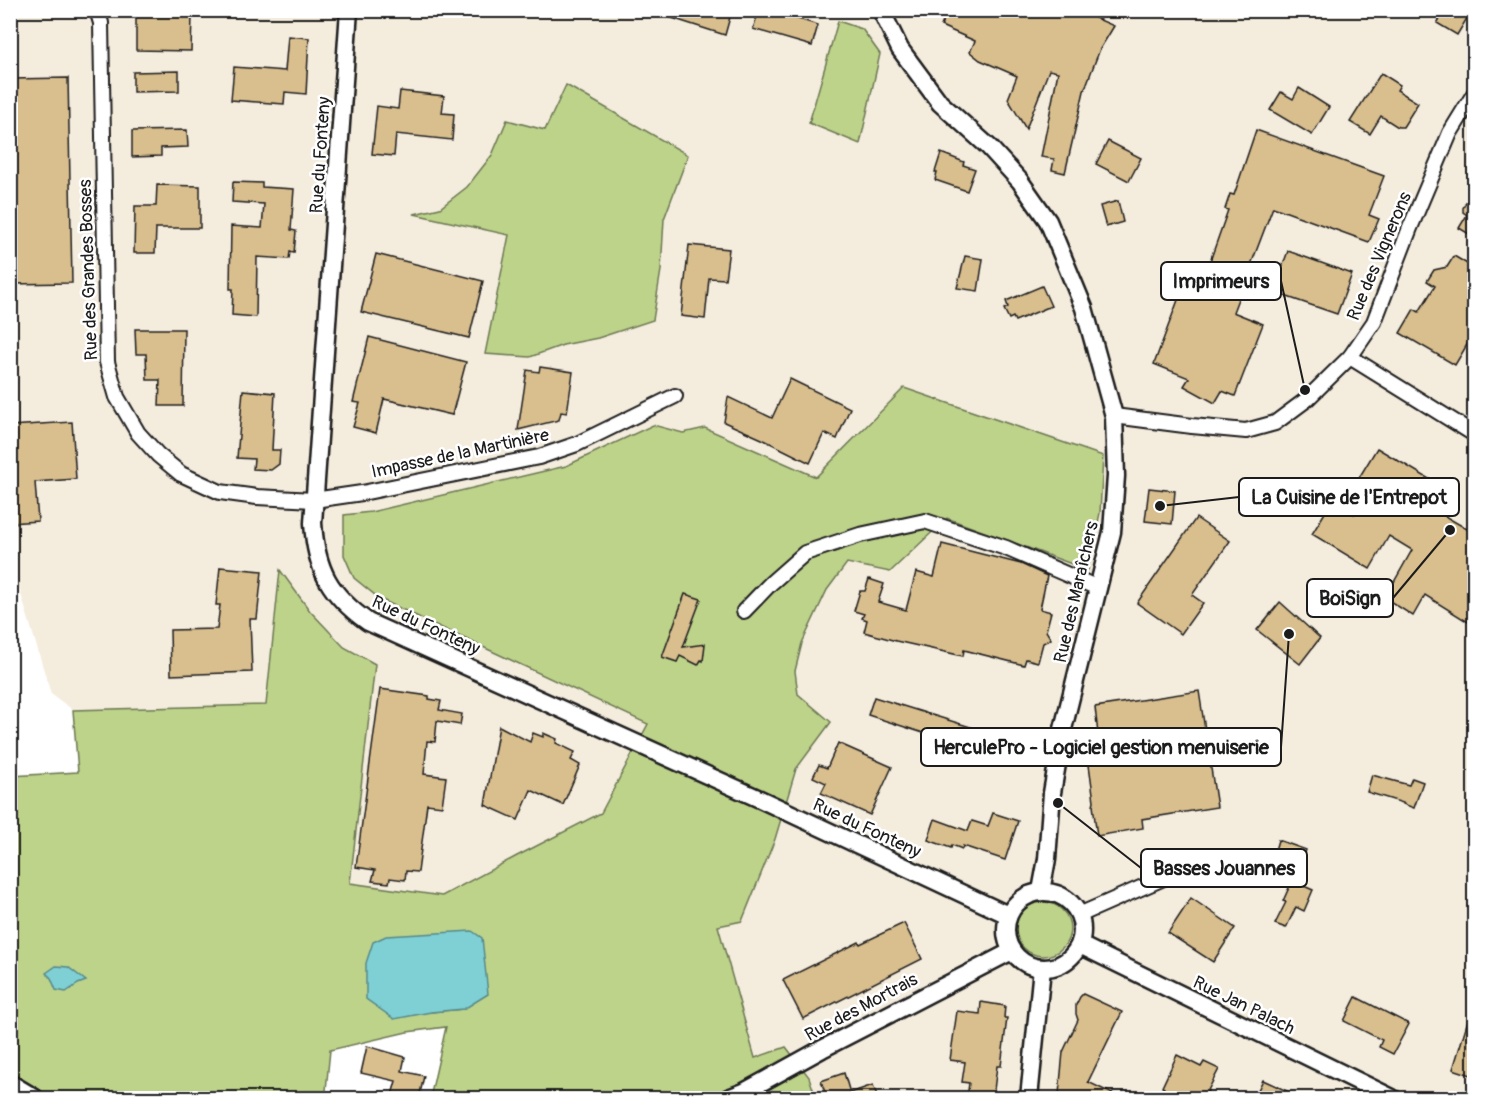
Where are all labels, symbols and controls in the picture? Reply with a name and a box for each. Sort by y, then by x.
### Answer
street label: Rue du Fonteny [305,96,336,214]
street label: Rue des Grandes Bosses [74,179,103,361]
street label: Rue des Vignerons [1342,188,1417,324]
callout: Imprimeurs [1161,262,1281,300]
text: Imprimeurs [1173,269,1269,294]
street label: Impasse de la Martinière [369,423,551,484]
callout: La Cuisine de l'Entrepot [1239,478,1459,516]
text: La Cuisine de l'Entrepot [1251,485,1448,510]
street label: Rue des Maraîchers [1049,519,1104,665]
callout: BoiSign [1307,579,1393,617]
text: BoiSign [1319,586,1381,611]
street label: Rue du Fonteny [368,590,484,661]
callout: HerculePro - Logiciel gestion menuiserie [921,728,1281,766]
text: HerculePro - Logiciel gestion menuiserie [933,735,1270,760]
street label: Rue du Fonteny [809,793,925,864]
callout: Basses Jouannes [1141,849,1307,887]
text: Basses Jouannes [1153,856,1295,881]
street label: Rue des Mortrais [801,968,922,1047]
street label: Rue Jan Palach [1189,971,1299,1040]

